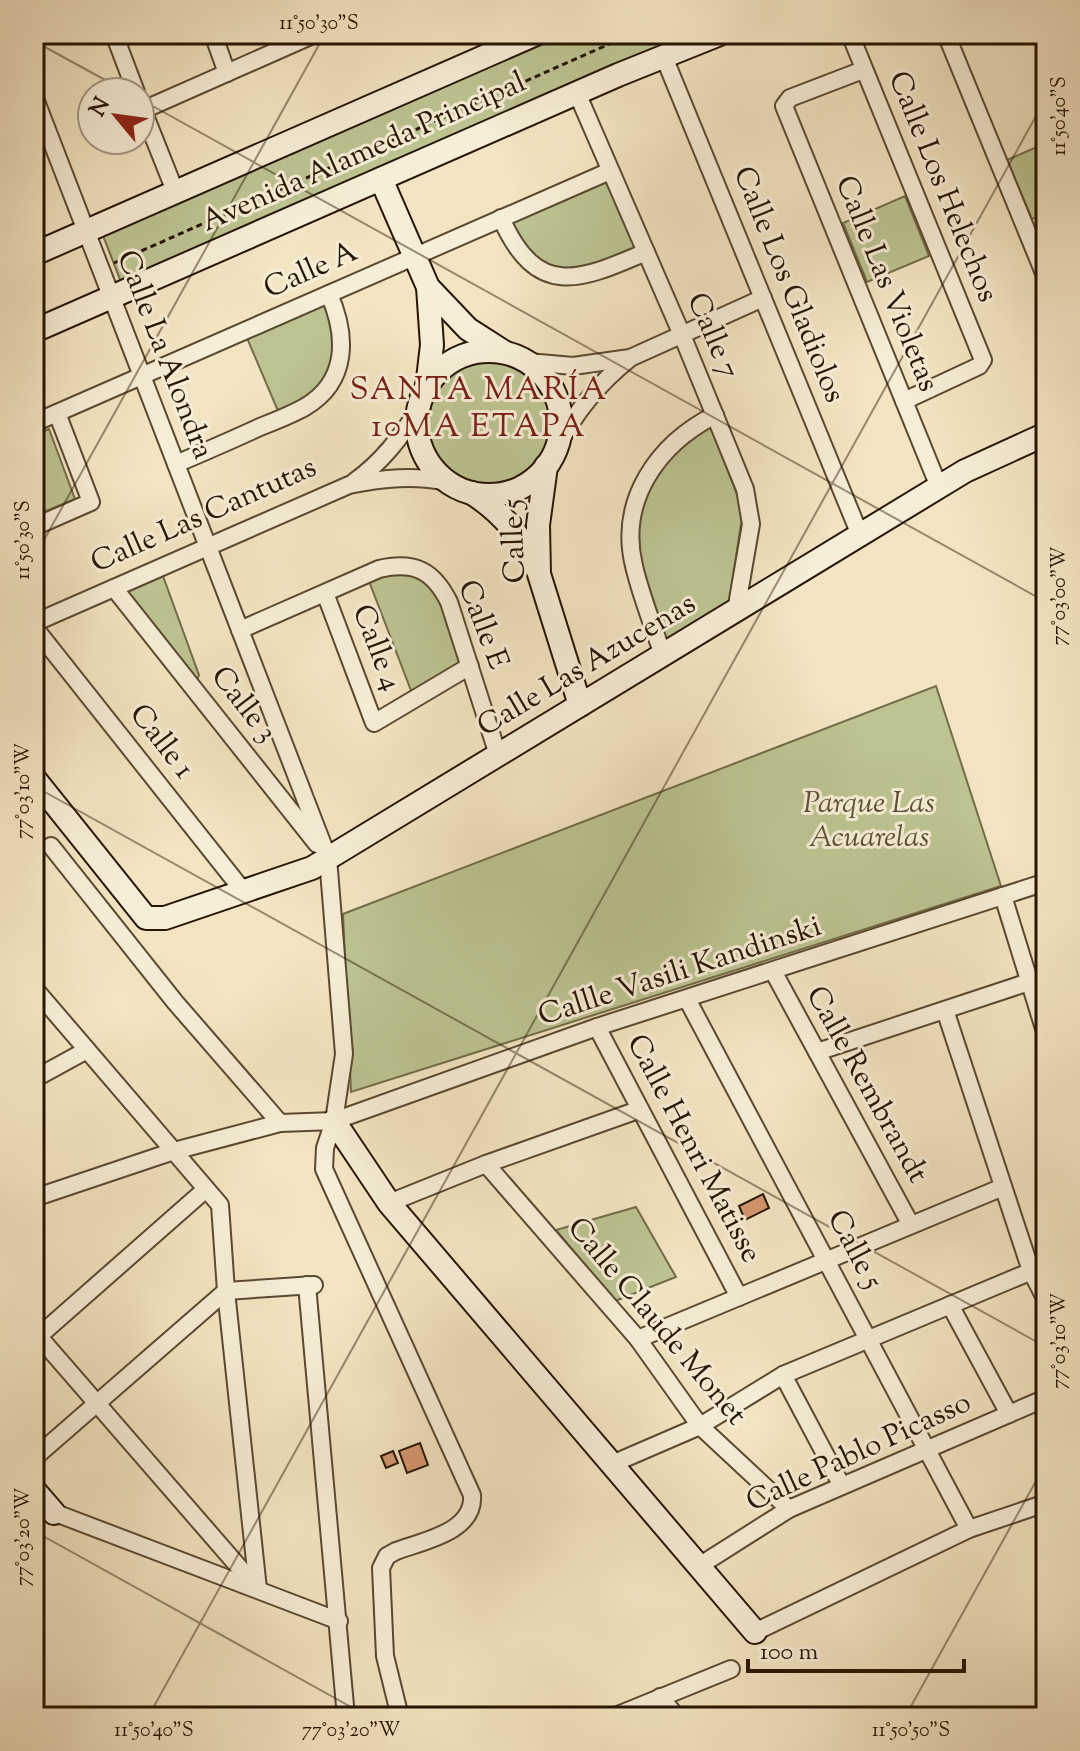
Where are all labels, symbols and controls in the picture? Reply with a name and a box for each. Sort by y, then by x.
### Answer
text: 11°50'30"S [279,10,359,39]
street label: Avenida Alameda Principal [195,62,533,244]
street label: Calle Los Helechos [876,65,1008,309]
north arrow [76,76,156,156]
text: 11°50'40"S [1046,76,1075,156]
text: N [83,92,120,123]
street label: Calle Los Gladiolos [721,160,855,410]
street label: Calle Las Violetas [823,170,949,398]
street label: Calle A [257,231,365,311]
street label: Calle La Alondra [104,244,224,466]
street label: Calle 7 [675,286,749,386]
district label: SANTA MARÍA 10MA ETAPA [350,368,609,451]
street label: Calle Las Cantutas [84,447,324,585]
street label: Calle 5 [492,498,538,584]
text: 11°50'30"S [10,500,39,580]
text: 77°03'00"W [1046,547,1075,645]
street label: Calle E [445,574,519,676]
street label: Calle Las Azucenas [469,584,705,748]
street label: Calle 4 [340,599,412,697]
street label: Calle 3 [199,658,287,752]
street label: Calle 1 [118,695,204,789]
text: 77°03'10"W [10,743,39,839]
park label: Parque Las Acuarelas [803,783,935,860]
street label: Callle Vasili Kandinski [533,906,827,1038]
street label: Calle Rembrandt [794,979,938,1191]
street label: Calle Henri Matisse [615,1027,771,1271]
street label: Calle 5 [815,1203,893,1297]
street label: Calle Claude Monet [556,1209,756,1435]
text: 77°03'10"W [1046,1293,1075,1389]
street label: Calle Pablo Picasso [739,1382,979,1524]
text: 77°03'20"W [10,1488,39,1586]
scale bar [748,1623,964,1673]
text: 100 m [760,1636,818,1670]
text: 11°50'40"S [114,1717,194,1746]
text: 77°03'20"W [302,1717,400,1746]
text: 11°50'50"S [872,1717,950,1746]

